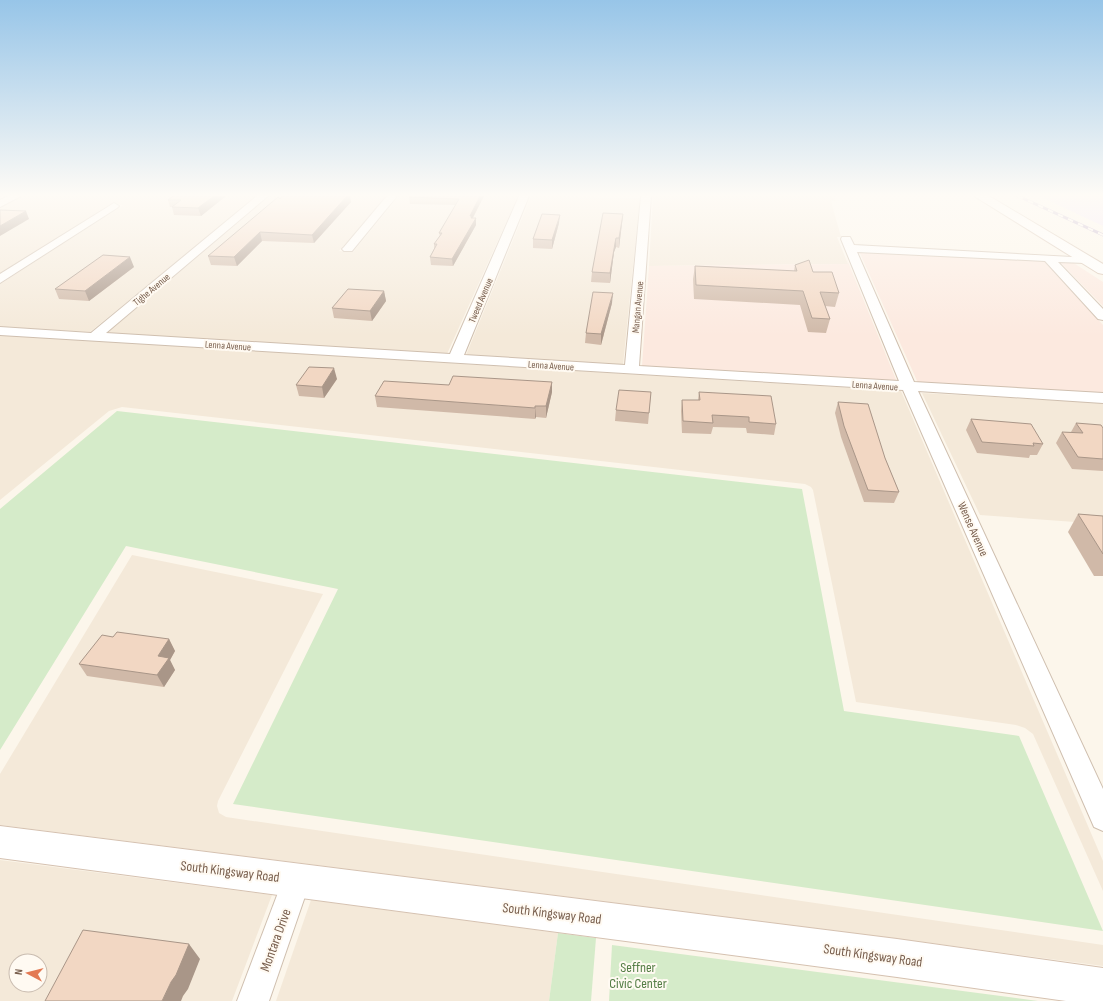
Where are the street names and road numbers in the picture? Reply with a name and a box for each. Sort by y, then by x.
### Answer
street label: Tighe Avenue [131,271,172,309]
street label: Tweed Avenue [466,276,496,325]
street label: Mangan Avenue [630,281,646,334]
street label: Lenna Avenue [205,338,251,354]
street label: Lenna Avenue [528,358,574,374]
street label: Lenna Avenue [852,378,898,394]
street label: Wense Avenue [954,500,991,559]
street label: South Kingsway Road [179,857,281,886]
street label: South Kingsway Road [501,899,603,928]
street label: Montara Drive [256,906,295,974]
street label: South Kingsway Road [822,940,924,971]

